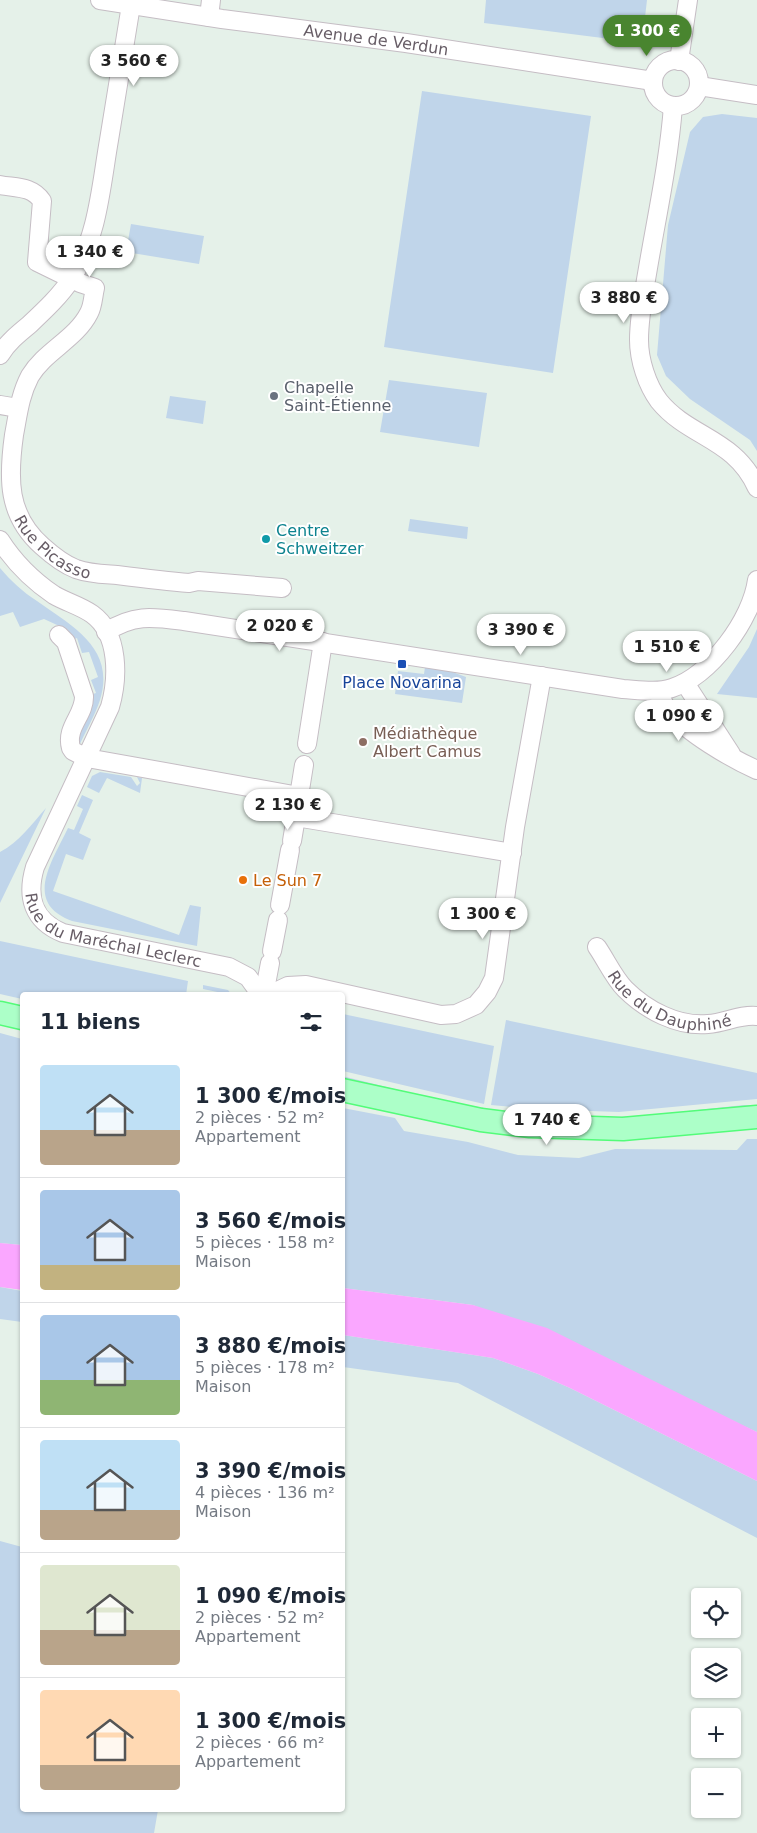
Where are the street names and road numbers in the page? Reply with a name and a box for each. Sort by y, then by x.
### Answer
street label: Avenue de Verdun [303,21,450,59]
street label: Rue Picasso [10,512,93,583]
street label: Rue du Maréchal Leclerc [21,891,203,971]
street label: Rue du Dauphiné [604,967,734,1034]

